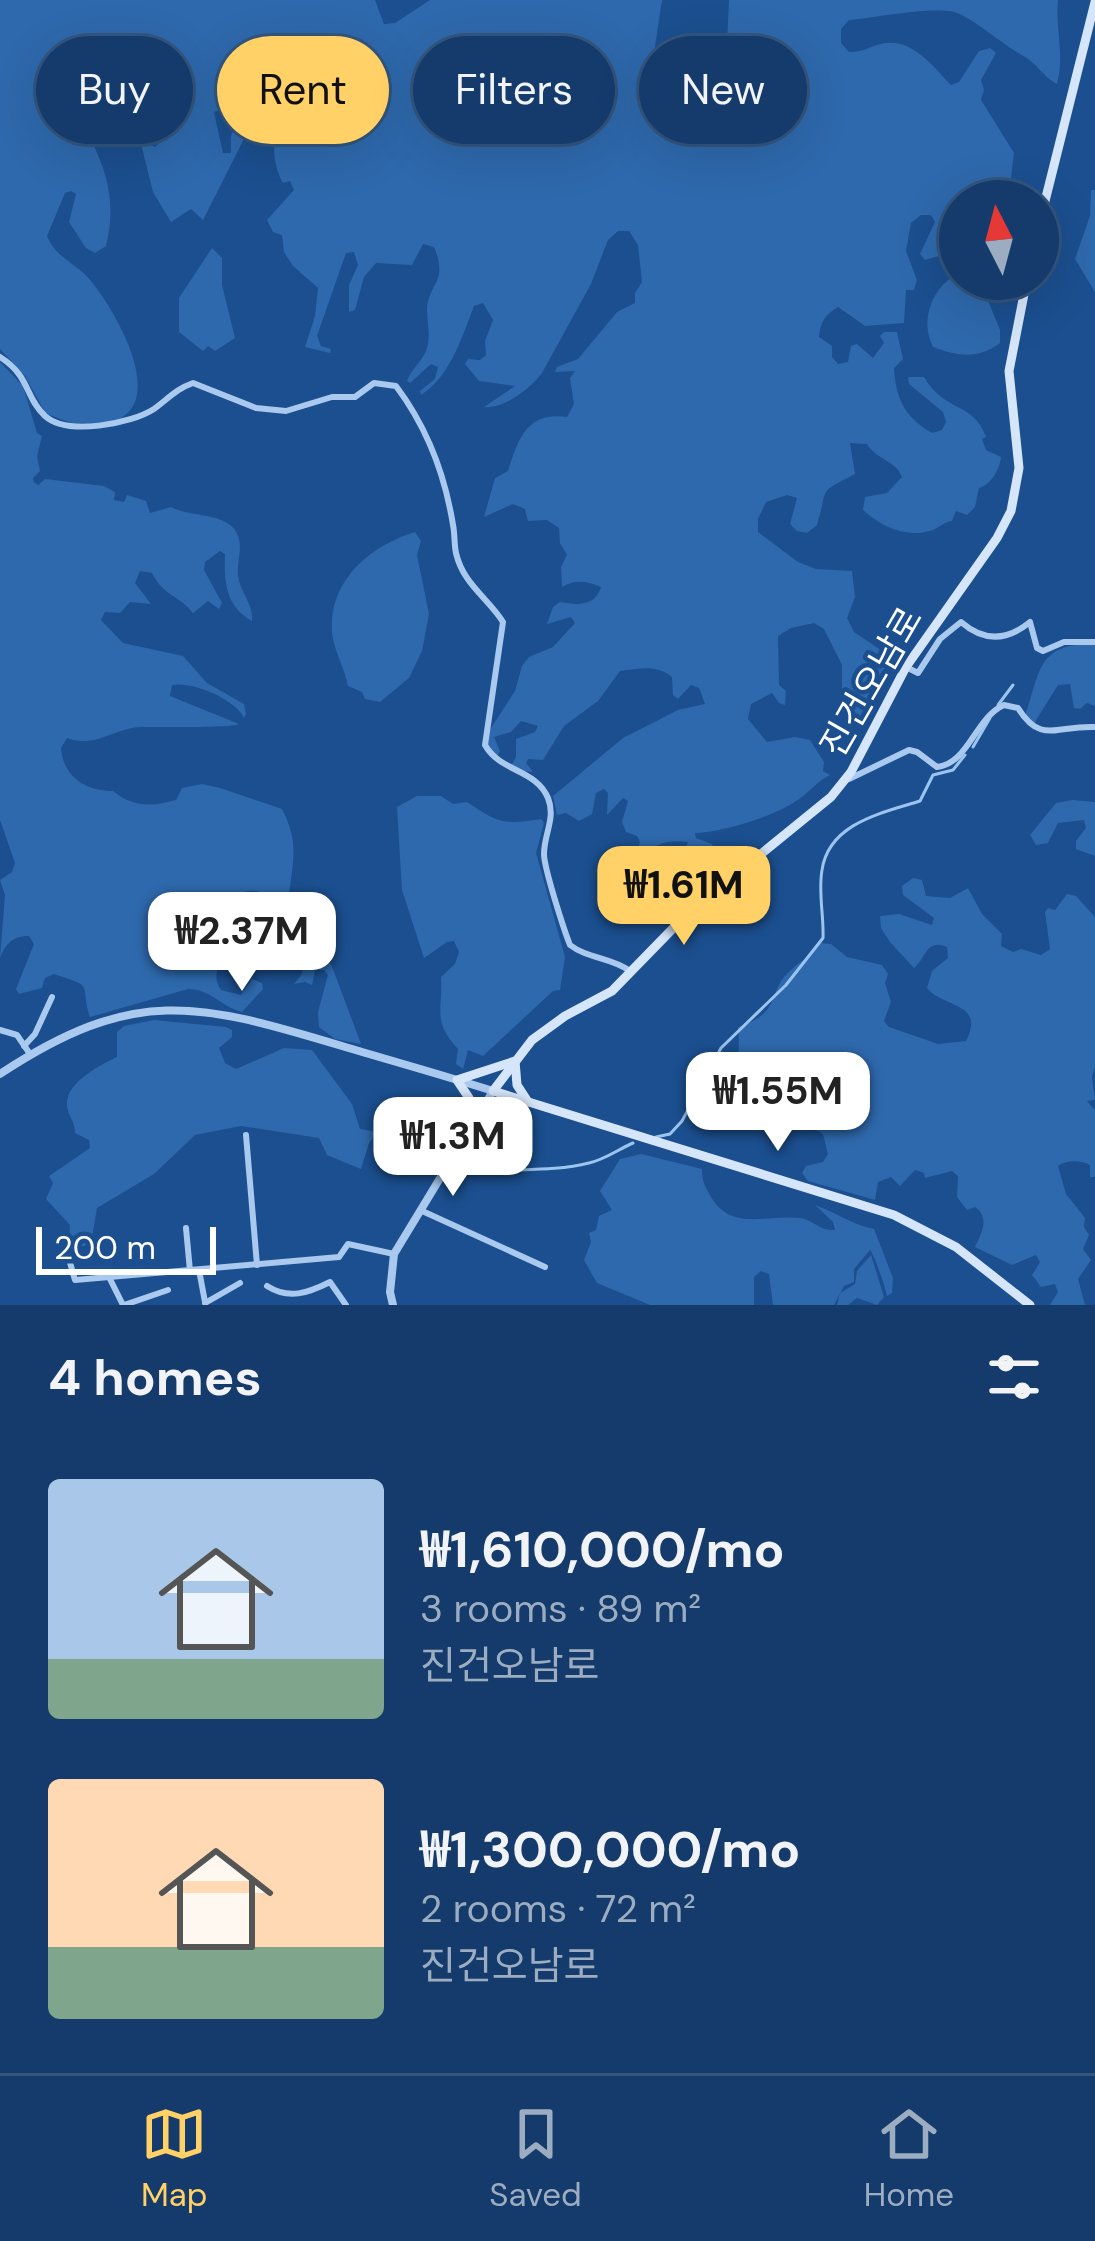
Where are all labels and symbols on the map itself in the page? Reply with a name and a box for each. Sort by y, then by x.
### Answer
north arrow [939,180,1059,300]
street label: 진건오남로 [809,599,933,765]
pin: ₩1.61M [586,846,782,948]
pin: ₩2.37M [144,892,340,994]
pin: ₩1.55M [680,1052,876,1154]
pin: ₩1.3M [369,1097,537,1199]
scale bar [36,1221,216,1274]

